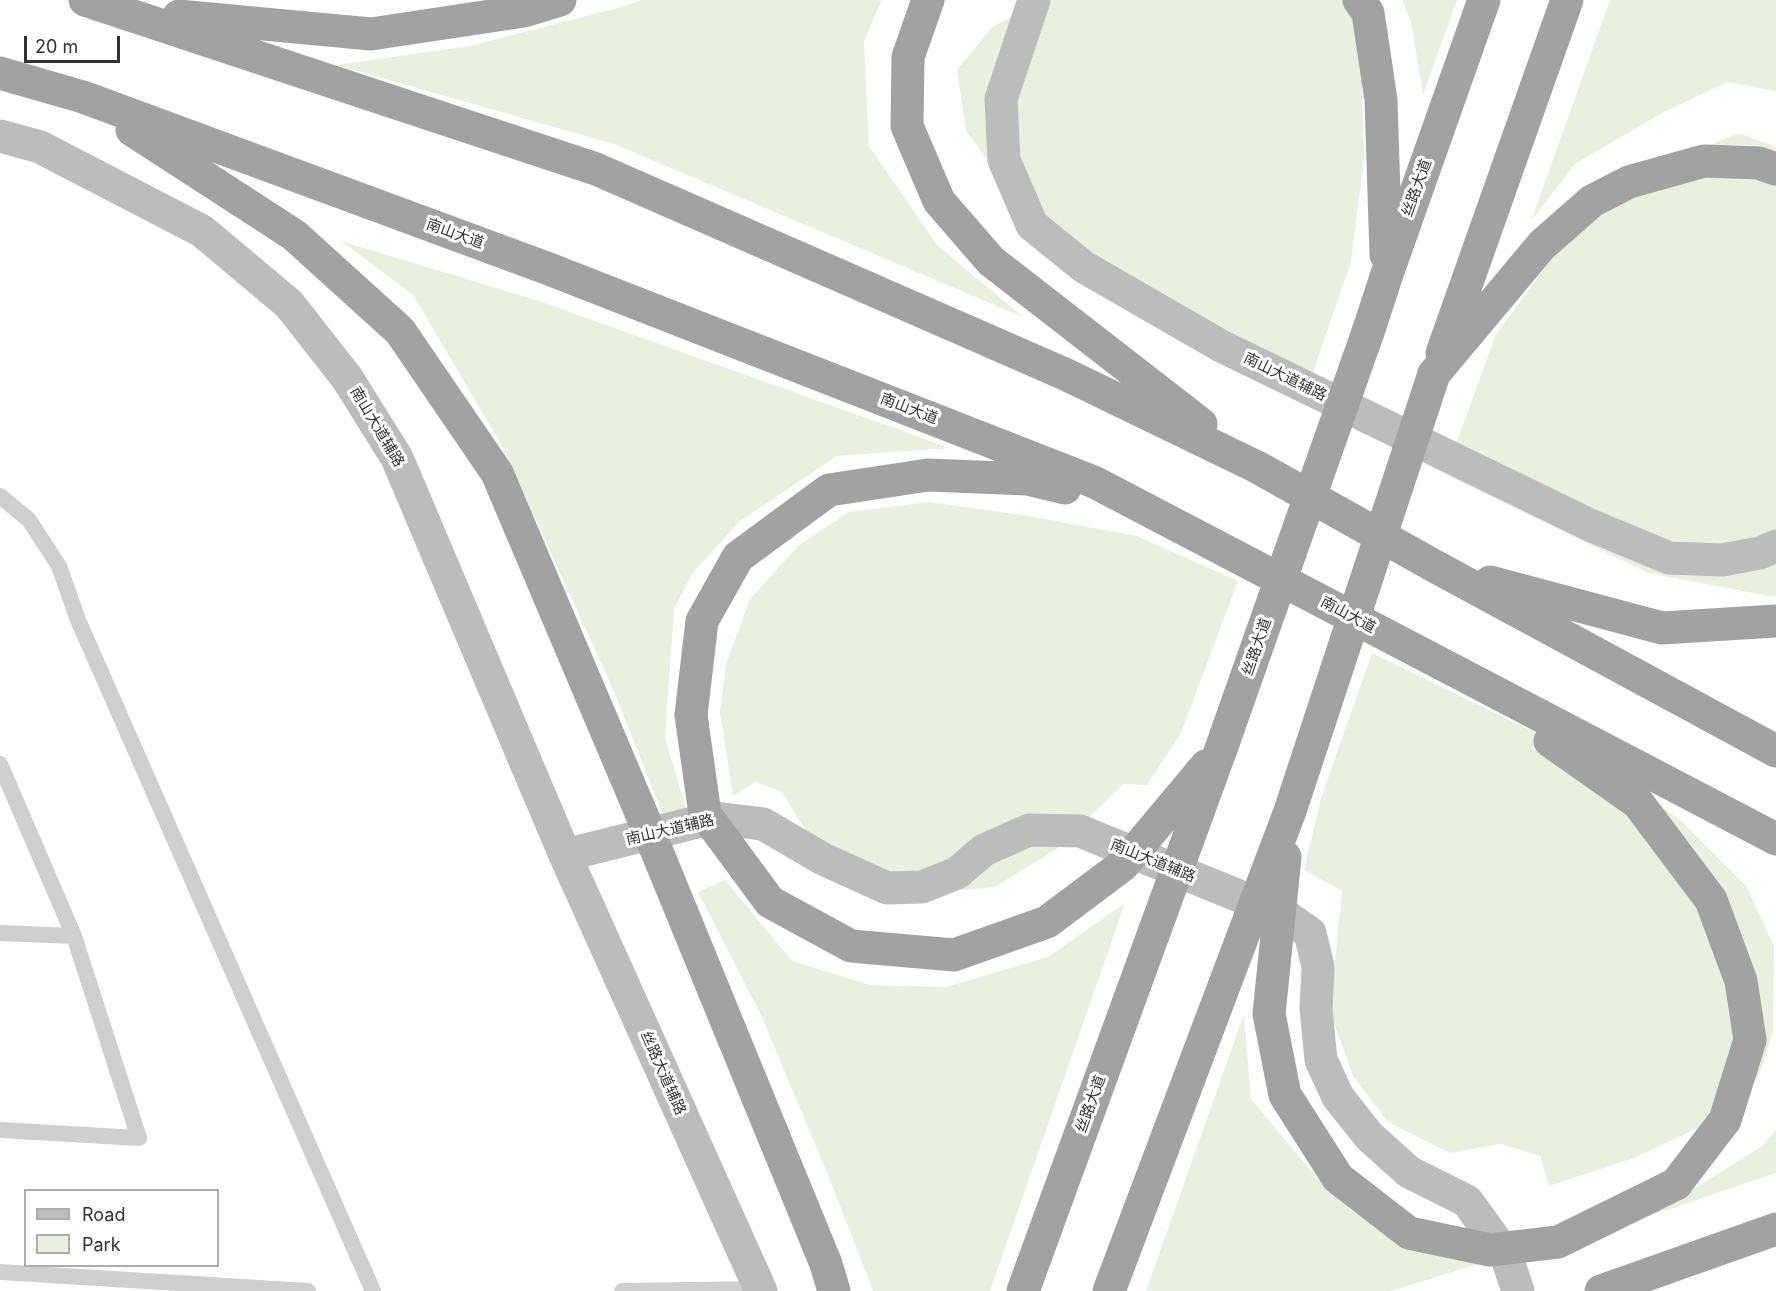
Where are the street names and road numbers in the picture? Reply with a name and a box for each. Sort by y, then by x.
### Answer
street label: 丝路大道 [1398,157,1436,219]
street label: 南山大道 [424,215,486,253]
street label: 南山大道辅路 [1241,349,1329,405]
street label: 南山大道辅路 [346,384,408,470]
street label: 南山大道 [878,390,940,428]
street label: 南山大道 [1317,593,1379,637]
street label: 丝路大道 [1239,616,1275,678]
street label: 南山大道辅路 [624,811,716,849]
street label: 南山大道辅路 [1108,836,1198,886]
street label: 丝路大道辅路 [636,1028,690,1118]
street label: 丝路大道 [1072,1073,1110,1135]

